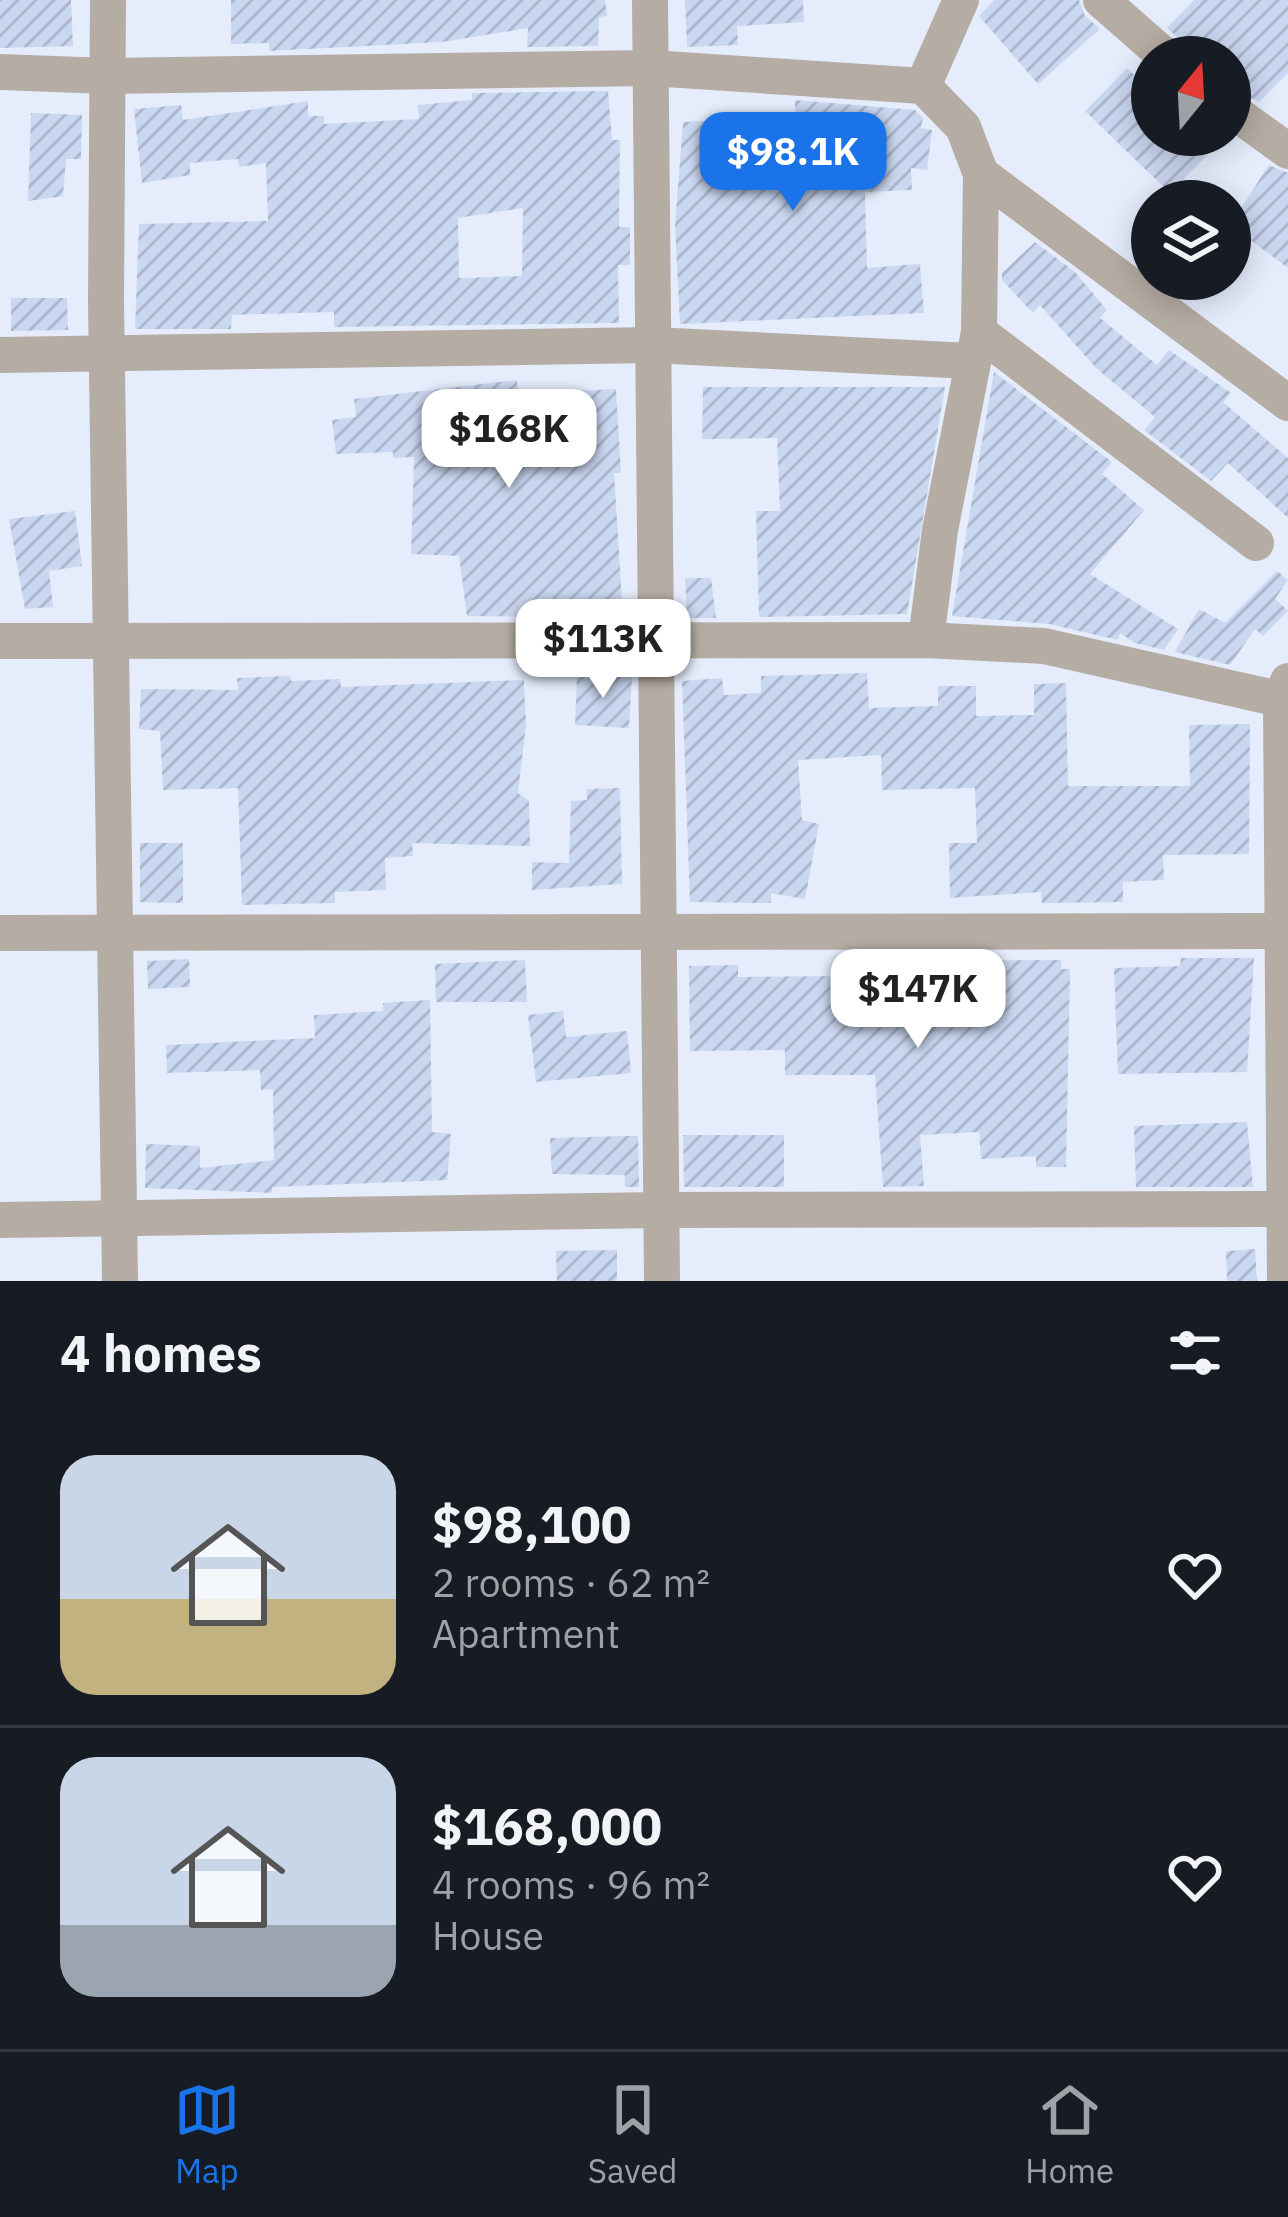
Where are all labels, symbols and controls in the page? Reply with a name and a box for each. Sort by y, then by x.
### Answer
north arrow [1131,36,1251,156]
map controls [1131,36,1251,300]
pin: $98.1K [695,112,891,214]
text: $98.1K [727,125,859,176]
button: layers [1131,180,1251,300]
pin: $168K [425,389,593,491]
text: $168K [449,402,569,453]
pin: $113K [519,599,687,701]
text: $113K [543,612,663,663]
pin: $147K [834,949,1002,1051]
text: $147K [858,962,978,1013]
text: 4 homes [60,1320,262,1386]
icon: filters [1162,1320,1228,1386]
text: $98,100 [432,1491,631,1557]
icon: home [156,1503,300,1647]
icon: heart [1162,1542,1228,1608]
text: 2 rooms · 62 m² [432,1557,710,1608]
text: Apartment [432,1608,620,1659]
text: $168,000 [432,1793,662,1859]
icon: home [156,1805,300,1949]
icon: heart [1162,1844,1228,1910]
text: 4 rooms · 96 m² [432,1859,710,1910]
text: House [432,1910,544,1961]
tab: Map [174,2077,240,2192]
tab: Saved [588,2077,678,2192]
tab: Home [1025,2077,1114,2192]

